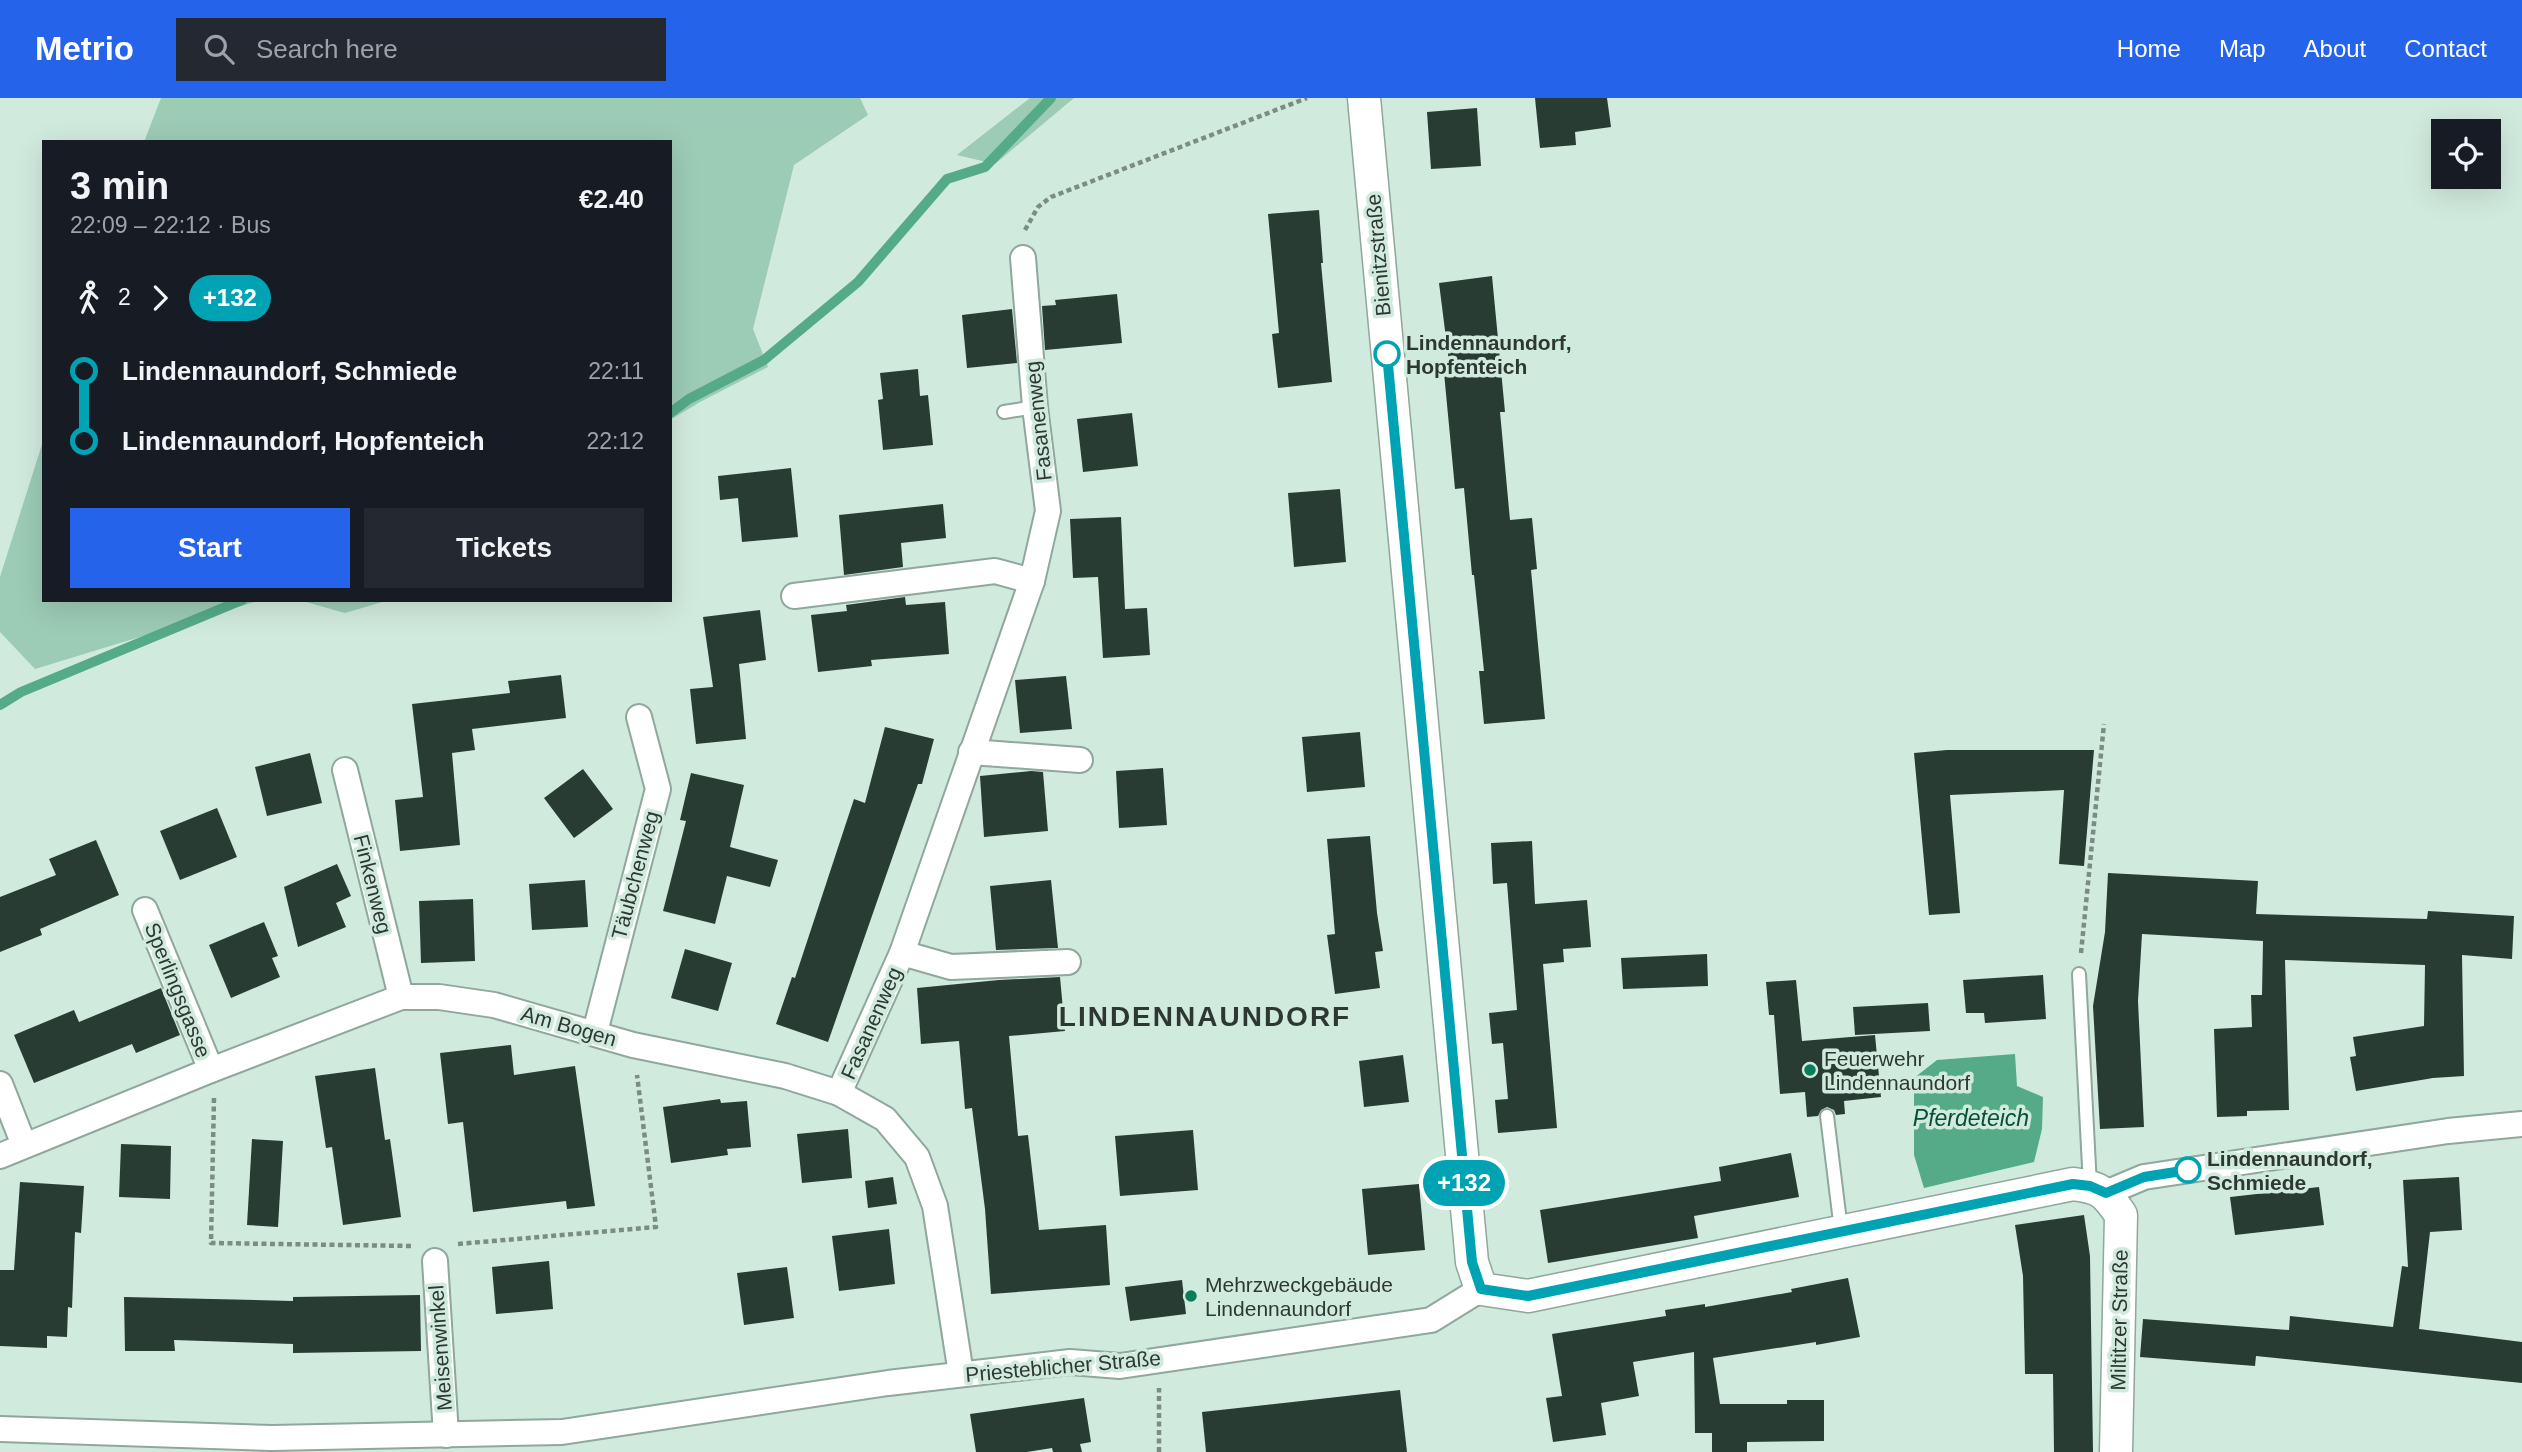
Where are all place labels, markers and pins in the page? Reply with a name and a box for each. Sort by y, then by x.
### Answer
place label: Lindennaundorf, Hopfenteich [1406,331,1572,378]
marker: Lindennaundorf, Hopfenteich [1374,341,1400,367]
place label: Feuerwehr Lindennaundorf [1824,1047,1970,1094]
marker: Feuerwehr Lindennaundorf [1802,1062,1818,1078]
place label: Lindennaundorf, Schmiede [2207,1147,2373,1194]
marker: Lindennaundorf, Schmiede [2175,1157,2201,1183]
place label: Mehrzweckgebäude Lindennaundorf [1205,1273,1393,1320]
marker: Mehrzweckgebäude Lindennaundorf [1183,1288,1199,1304]

